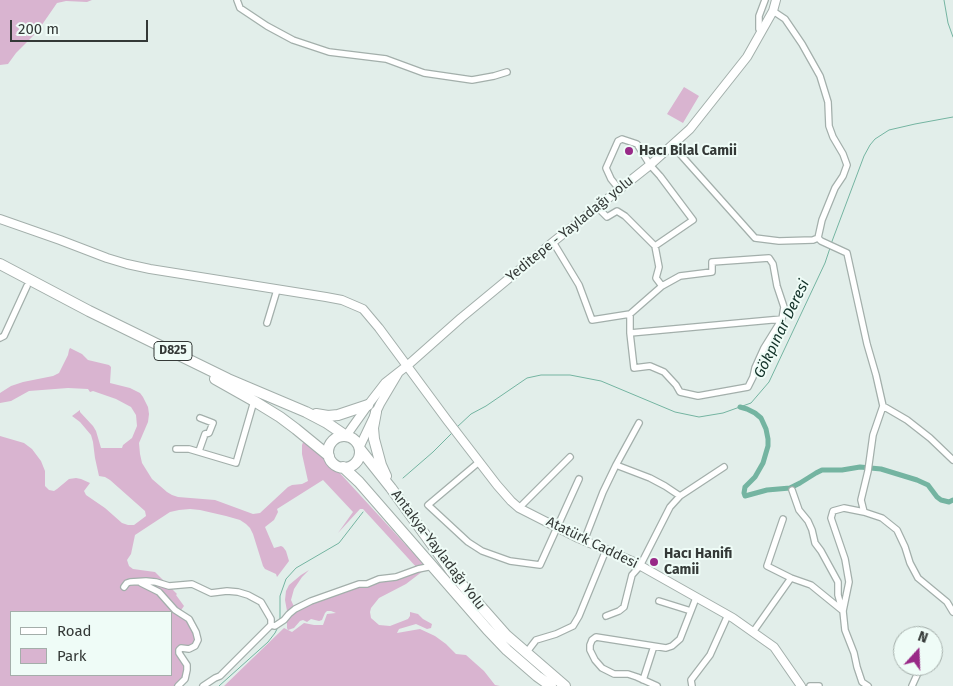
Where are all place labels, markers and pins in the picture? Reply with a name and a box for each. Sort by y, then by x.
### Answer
place label: Hacı Bilal Camii [639,143,737,159]
marker: Hacı Bilal Camii [623,145,635,157]
place label: Hacı Hanifi Camii [664,546,732,578]
marker: Hacı Hanifi Camii [648,556,660,568]

